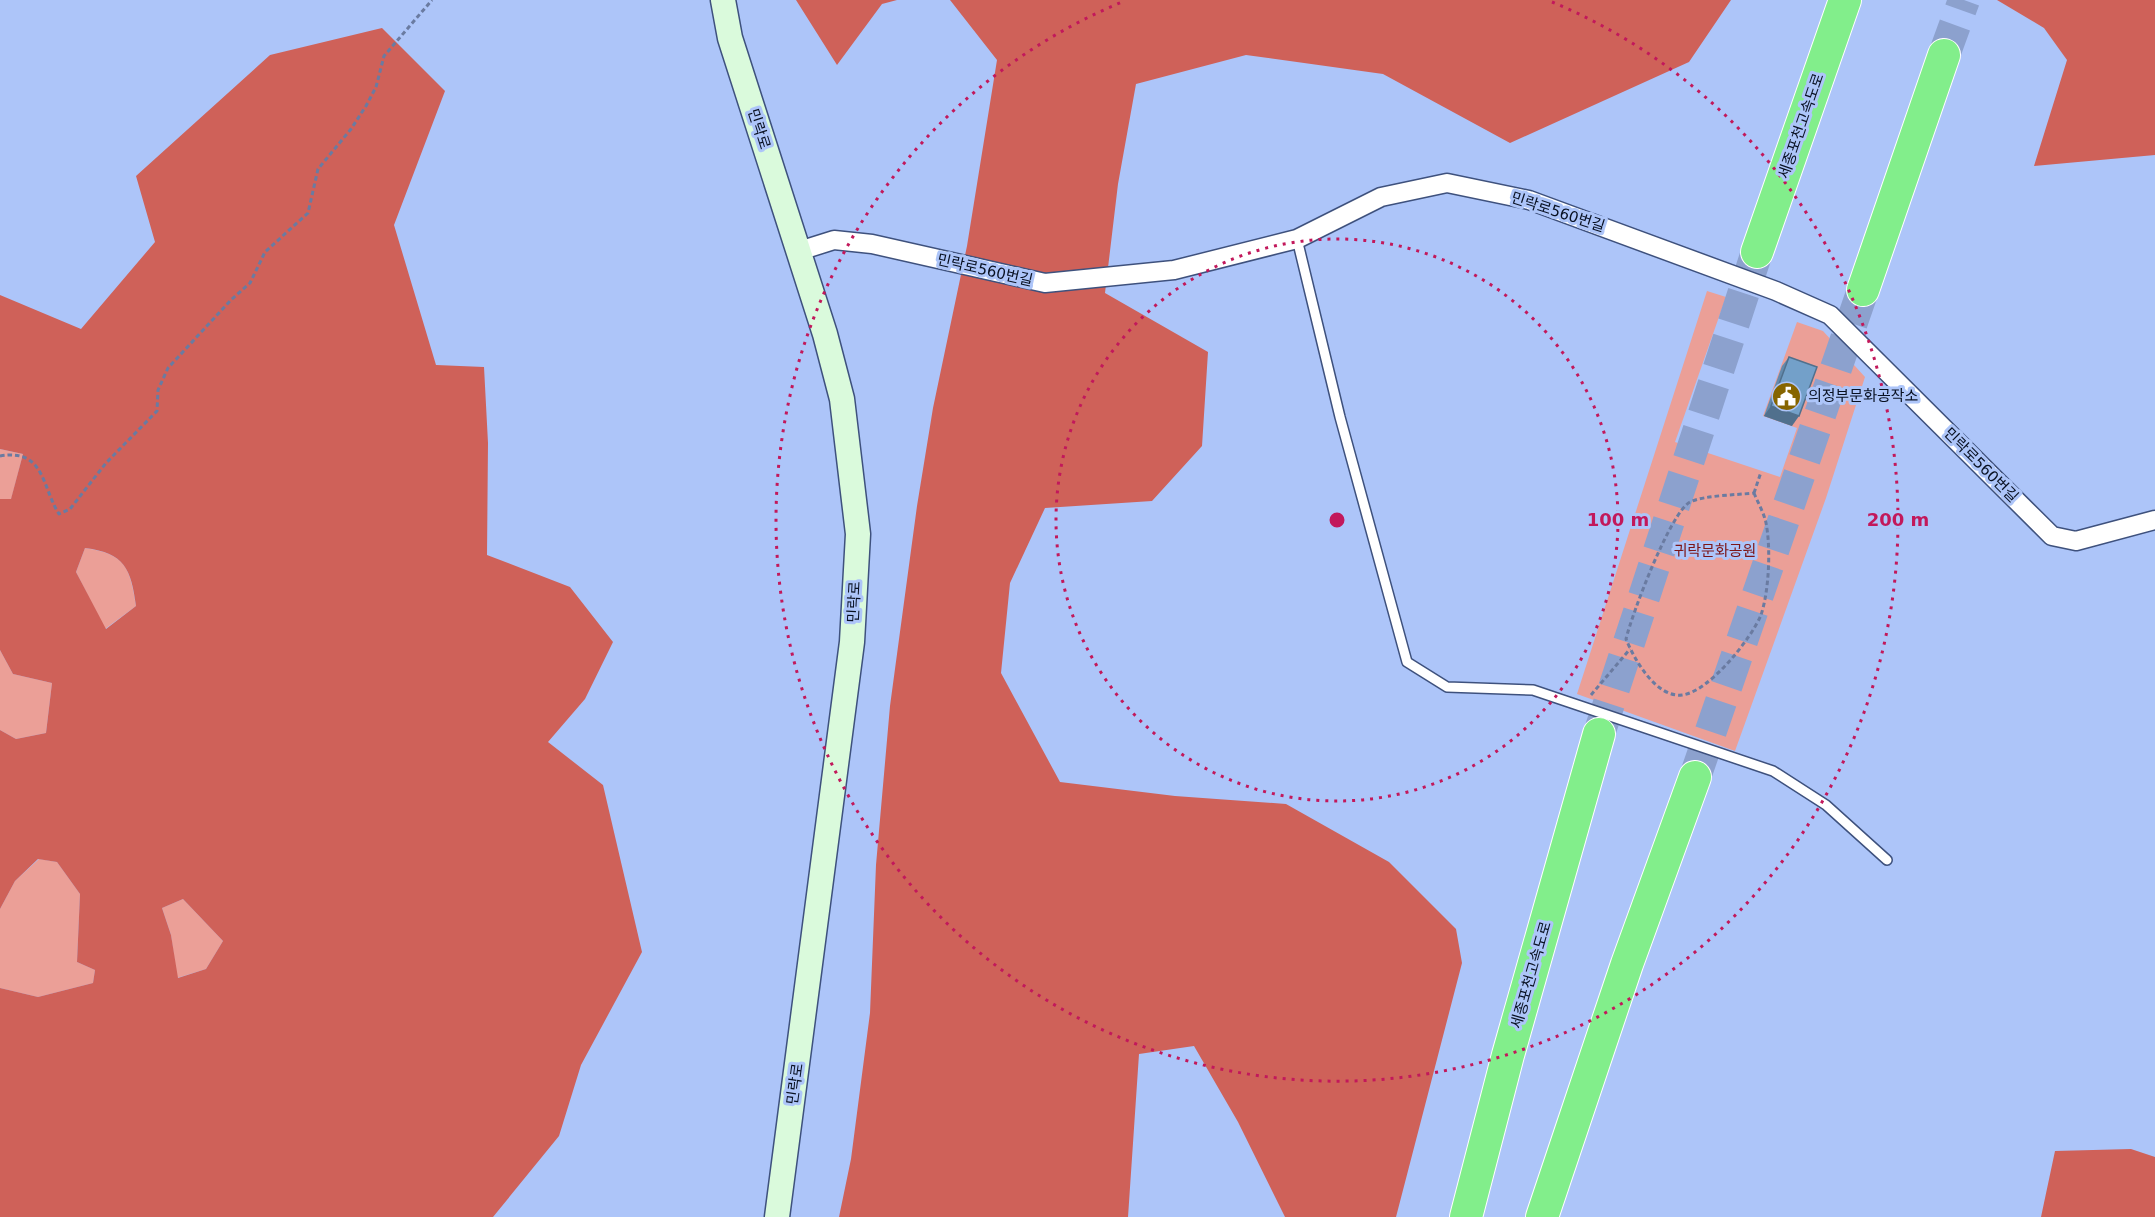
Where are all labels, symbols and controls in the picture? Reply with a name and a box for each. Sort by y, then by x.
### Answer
street label: 세종포천고속도로 [1775,71,1827,181]
street label: 민락로 [744,107,774,151]
street label: 민락로560번길 [1509,188,1607,236]
street label: 민락로560번길 [935,250,1035,290]
public building icon: 의정부문화공작소 [1771,380,1803,412]
place label: 의정부문화공작소 [1808,387,1919,405]
street label: 민락로560번길 [1940,424,2022,506]
text: 100 m [1587,509,1649,530]
text: 200 m [1867,509,1929,530]
centre of rings [1327,510,1347,530]
park label: 귀락문화공원 [1674,542,1756,560]
street label: 민락로 [844,581,864,623]
street label: 세종포천고속도로 [1507,919,1555,1031]
street label: 민락로 [783,1062,807,1106]

